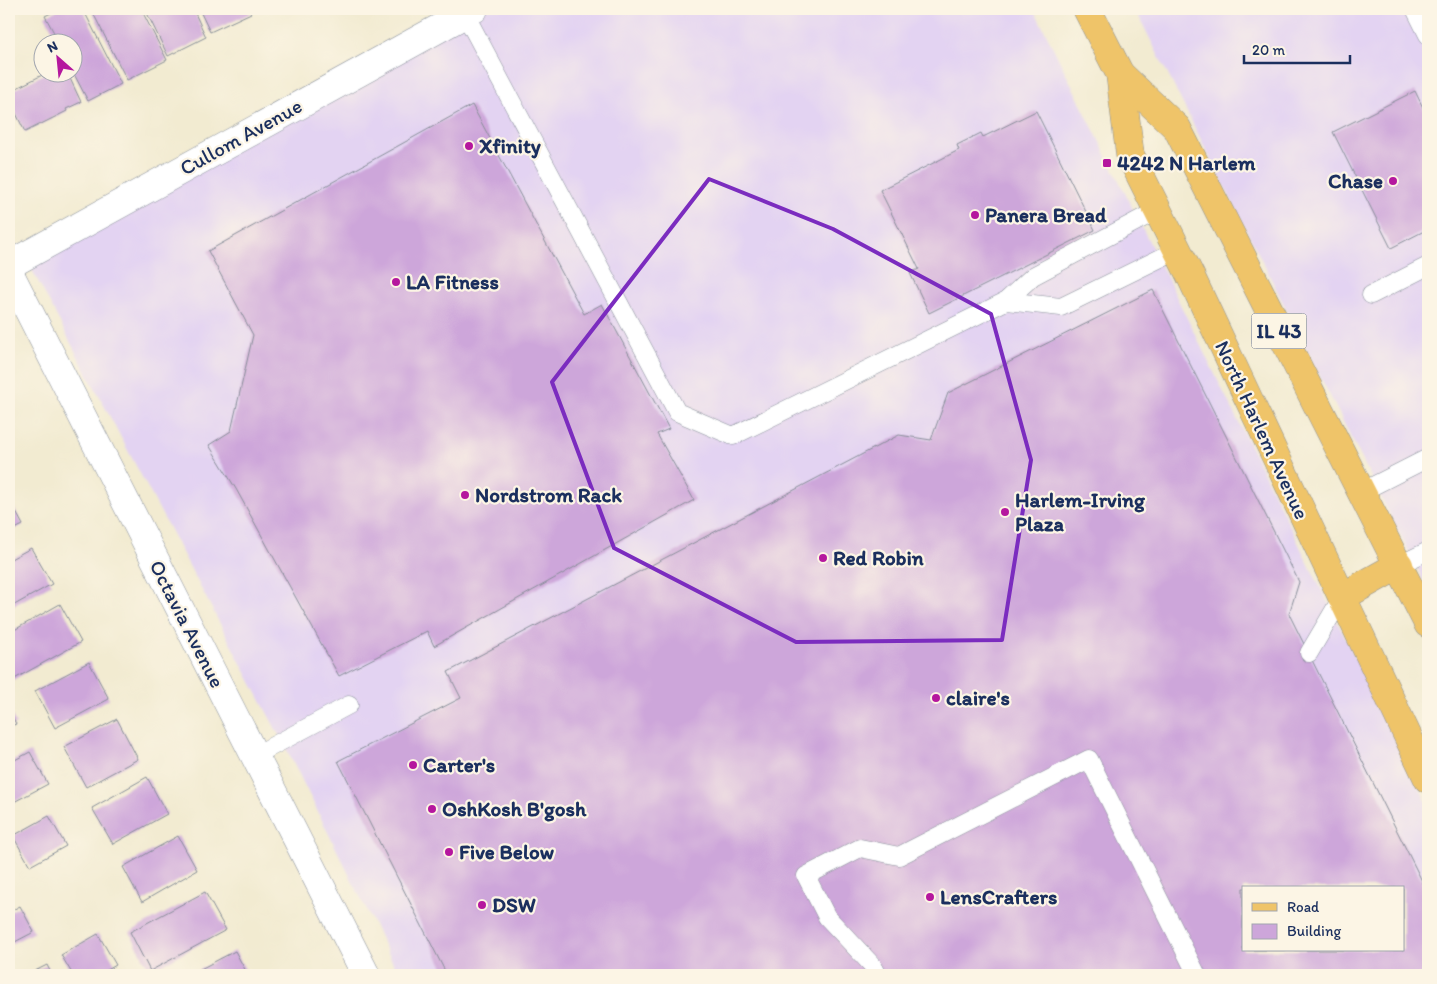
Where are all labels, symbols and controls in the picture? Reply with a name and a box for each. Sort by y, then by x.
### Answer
north arrow [32,32,82,82]
scale bar [1244,32,1351,64]
text: N [44,37,60,57]
text: 20 m [1252,41,1286,59]
street label: Cullom Avenue [175,93,306,180]
place label: Xfinity [479,133,542,159]
marker: Xfinity [463,140,475,152]
place label: 4242 N Harlem [1117,150,1256,175]
marker: 4242 N Harlem [1101,157,1113,169]
place label: Chase [1328,168,1383,193]
marker: Chase [1387,175,1399,187]
place label: Panera Bread [985,202,1107,227]
marker: Panera Bread [969,209,981,221]
place label: LA Fitness [406,269,499,294]
marker: LA Fitness [390,276,402,288]
road number: IL 43 [1252,314,1306,348]
street label: North Harlem Avenue [1210,336,1315,523]
place label: Nordstrom Rack [475,482,622,507]
place label: Harlem-Irving Plaza [1015,487,1146,536]
marker: Nordstrom Rack [459,489,471,501]
marker: Harlem-Irving Plaza [999,506,1011,518]
place label: Red Robin [833,545,924,570]
marker: Red Robin [817,552,829,564]
street label: Octavia Avenue [144,556,230,692]
place label: claire's [946,685,1010,710]
marker: claire's [930,692,942,704]
place label: Carter's [423,752,495,777]
marker: Carter's [407,759,419,771]
place label: OshKosh B'gosh [442,796,587,822]
marker: OshKosh B'gosh [426,803,438,815]
place label: Five Below [459,839,555,864]
marker: Five Below [443,846,455,858]
place label: LensCrafters [940,884,1057,909]
legend [1242,886,1404,952]
marker: LensCrafters [924,891,936,903]
place label: DSW [492,892,536,917]
text: Road [1287,898,1320,916]
marker: DSW [476,899,488,911]
text: Building [1287,922,1341,940]

